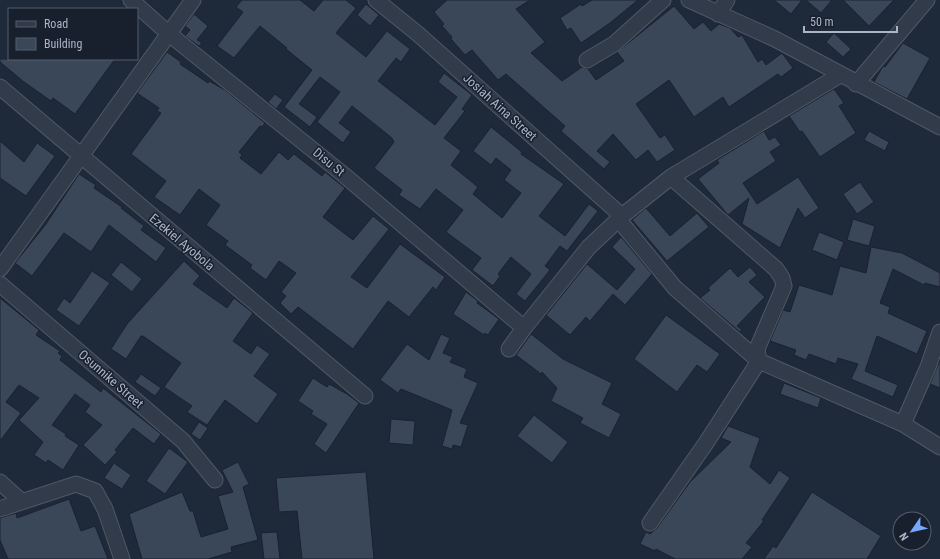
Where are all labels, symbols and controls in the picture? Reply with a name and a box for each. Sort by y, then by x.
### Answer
legend [8,8,138,60]
scale bar [804,8,897,34]
text: 50 m [810,15,834,29]
text: Road [44,17,68,31]
text: Building [44,37,82,51]
street label: Josiah Aina Street [460,70,540,144]
street label: Disu St [310,145,348,179]
street label: Ezekiel Ayobola [146,210,218,274]
street label: Osunnike Street [76,347,147,411]
north arrow [892,511,932,551]
text: N [897,530,911,543]

